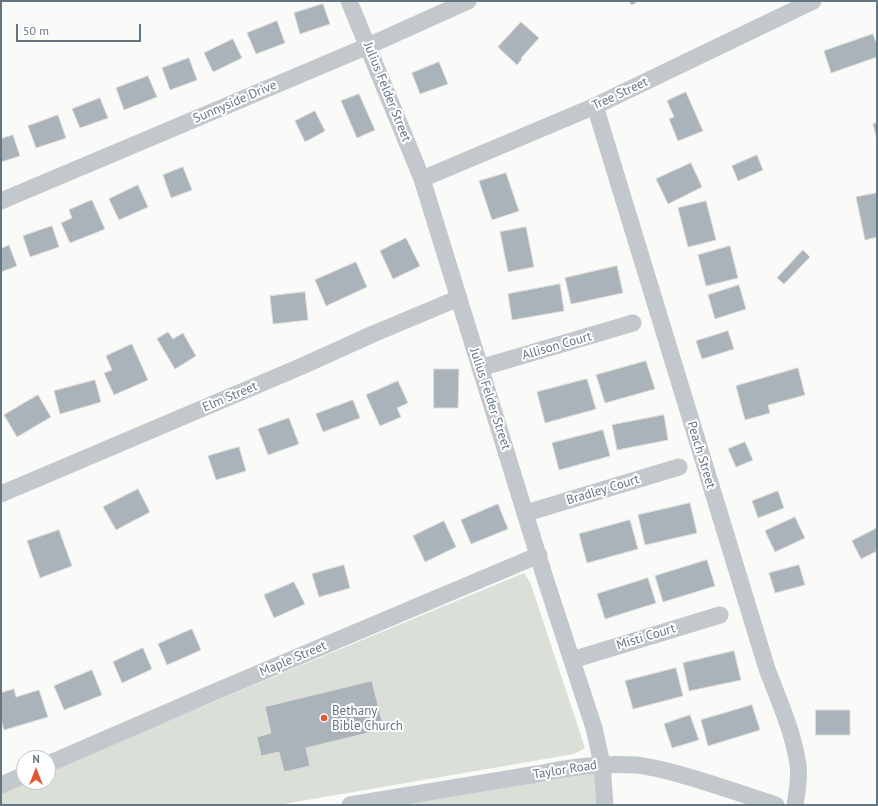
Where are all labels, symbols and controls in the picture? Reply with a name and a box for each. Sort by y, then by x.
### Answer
scale bar [18,16,143,42]
text: 50 m [23,23,49,38]
street label: Julius Felder Street [360,40,414,144]
street label: Tree Street [590,74,650,114]
street label: Sunnyside Drive [191,77,279,127]
street label: Allison Court [520,329,594,363]
street label: Julius Felder Street [466,346,514,452]
street label: Elm Street [200,378,260,416]
street label: Peach Street [683,419,719,491]
street label: Bradley Court [565,472,641,508]
street label: Misti Court [615,621,677,653]
street label: Maple Street [257,638,329,680]
place label: Bethany Bible Church [332,703,403,734]
marker: Bethany Bible Church [319,713,329,723]
north arrow [16,750,56,790]
text: N [32,752,40,766]
street label: Taylor Road [532,757,598,783]

